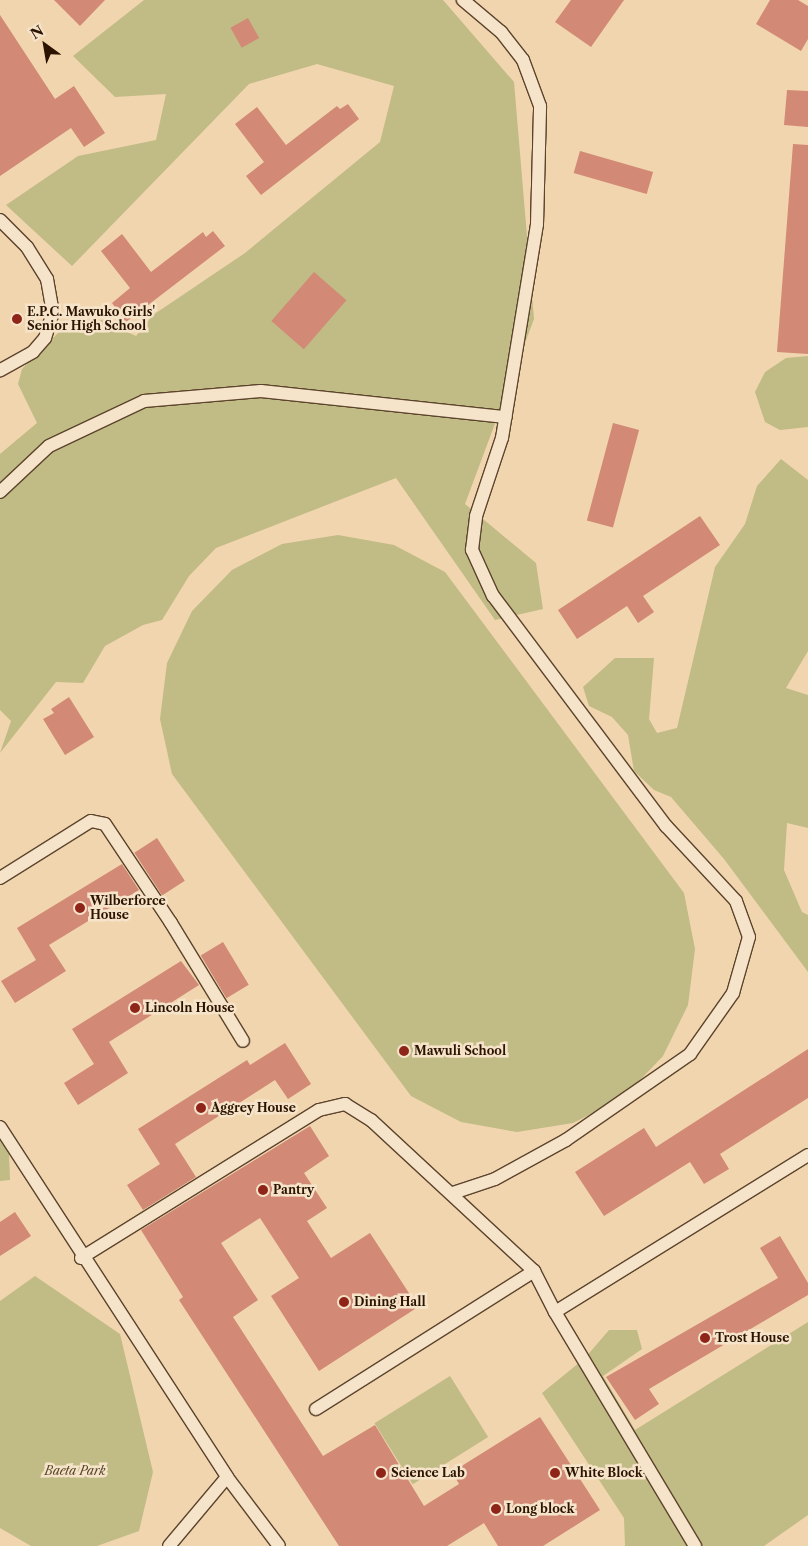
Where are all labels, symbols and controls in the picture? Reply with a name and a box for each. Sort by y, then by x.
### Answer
north arrow [20,20,70,70]
text: N [27,21,47,43]
place label: E.P.C. Mawuko Girls' Senior High School [27,305,155,333]
marker: E.P.C. Mawuko Girls' Senior High School [11,313,23,325]
place label: Wilberforce House [90,894,166,922]
marker: Wilberforce House [74,902,86,914]
place label: Lincoln House [145,1001,235,1015]
marker: Lincoln House [129,1002,141,1014]
place label: Mawuli School [414,1044,506,1058]
marker: Mawuli School [398,1045,410,1057]
place label: Aggrey House [211,1101,296,1115]
marker: Aggrey House [195,1102,207,1114]
place label: Pantry [273,1183,314,1197]
marker: Pantry [257,1184,269,1196]
place label: Dining Hall [354,1295,426,1309]
marker: Dining Hall [338,1296,350,1308]
place label: Trost House [715,1331,789,1345]
marker: Trost House [699,1332,711,1344]
park label: Baeta Park [45,1464,105,1478]
place label: Science Lab [391,1466,465,1480]
place label: White Block [565,1466,643,1480]
marker: Science Lab [375,1467,387,1479]
marker: White Block [549,1467,561,1479]
place label: Long block [506,1502,574,1516]
marker: Long block [490,1503,502,1515]

